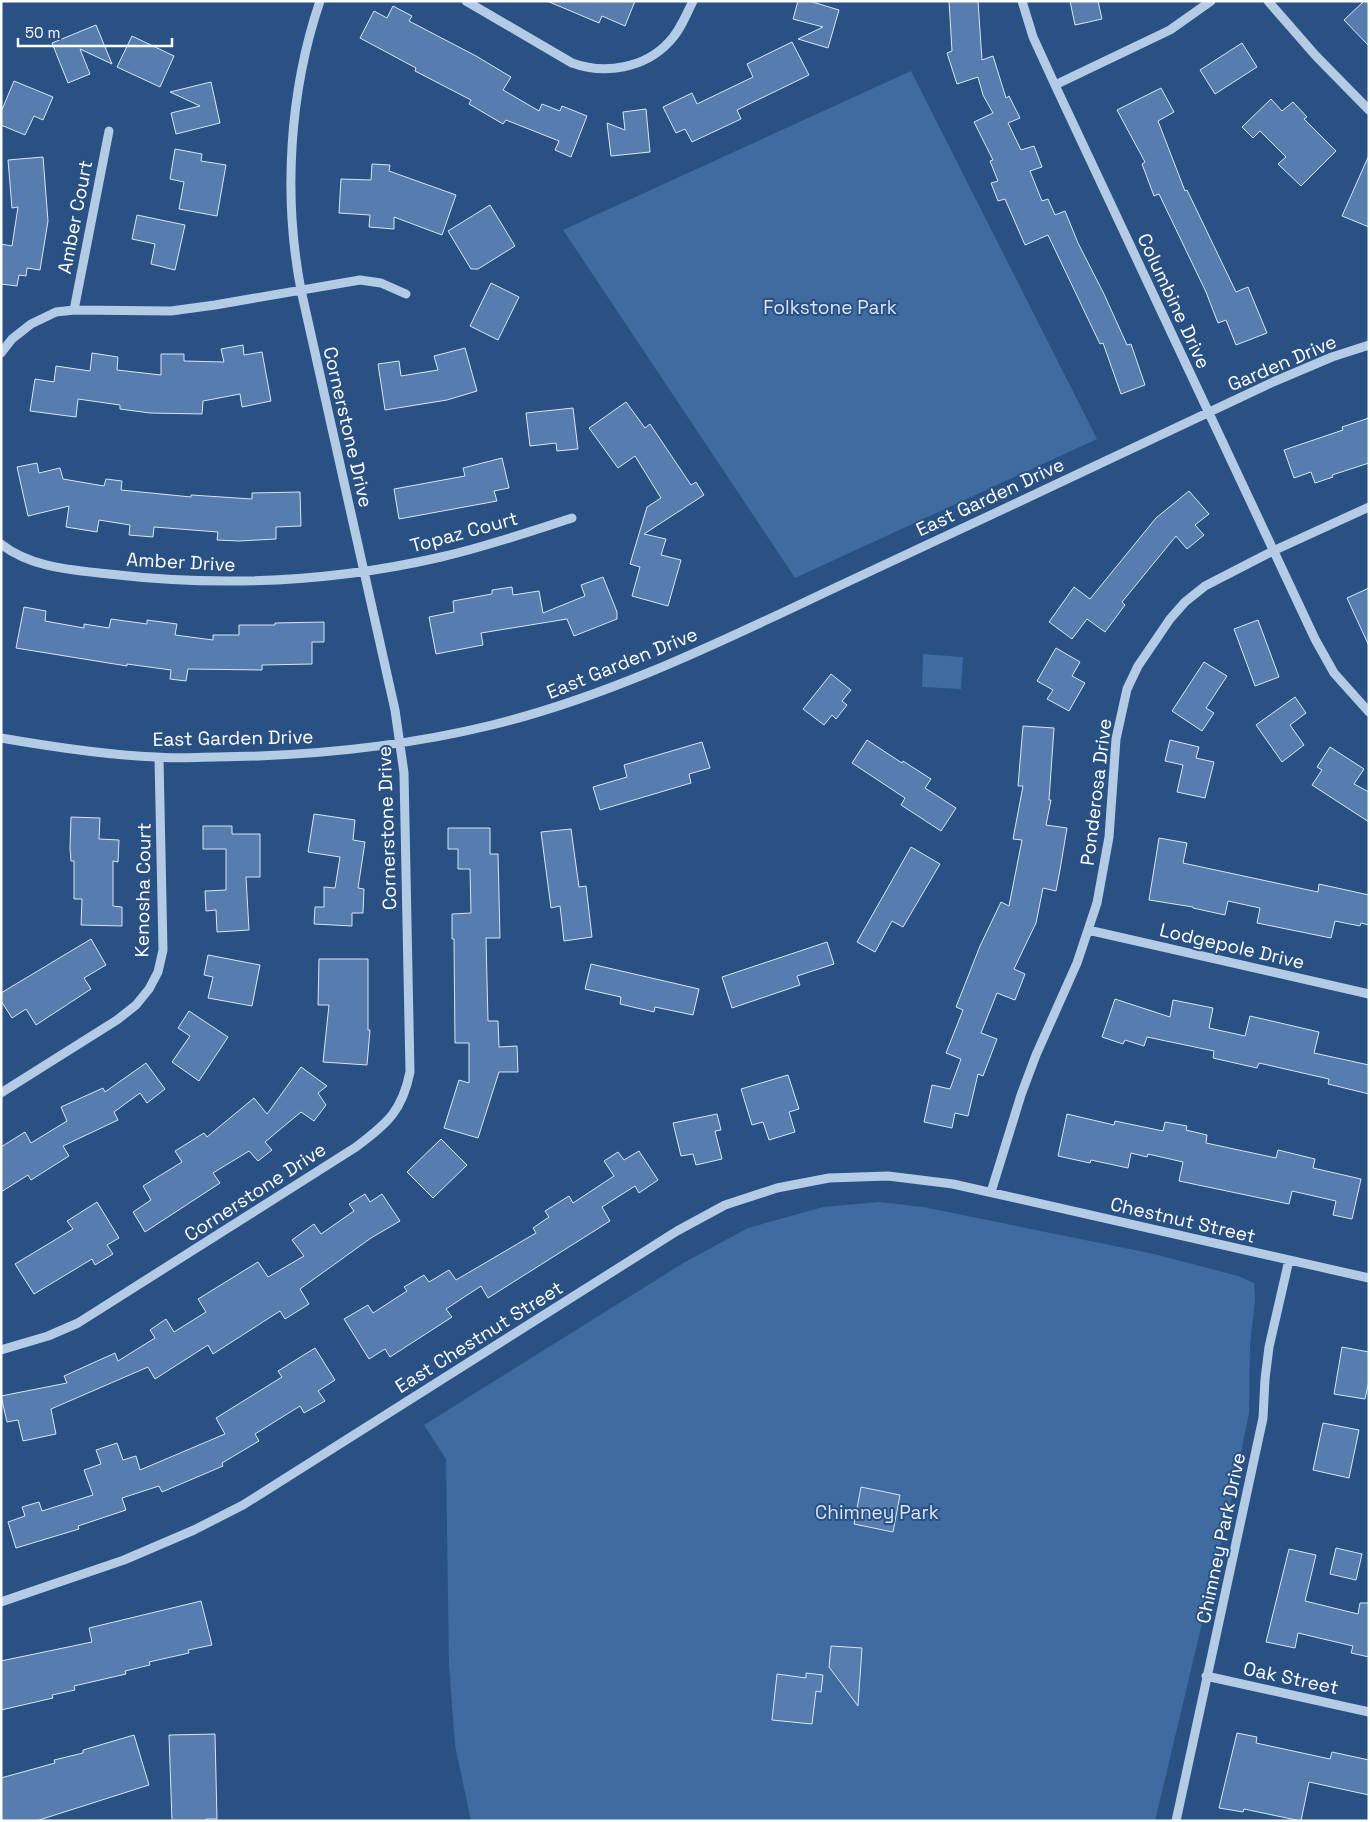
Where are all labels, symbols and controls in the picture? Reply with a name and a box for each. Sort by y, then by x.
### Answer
scale bar [18,15,171,47]
text: 50 m [25,23,60,42]
street label: Amber Court [52,158,98,276]
street label: Columbine Drive [1132,229,1216,373]
park label: Folkstone Park [763,295,897,320]
street label: Garden Drive [1224,329,1340,397]
street label: Cornerstone Drive [317,344,379,510]
street label: East Garden Drive [912,452,1068,542]
street label: Topaz Court [407,506,521,558]
street label: Amber Drive [126,547,236,577]
street label: East Garden Drive [543,621,701,705]
street label: Ponderosa Drive [1075,717,1117,867]
street label: East Garden Drive [152,724,314,752]
street label: Cornerstone Drive [372,746,402,910]
street label: Kenosha Court [129,822,157,958]
street label: Lodgepole Drive [1157,917,1307,975]
street label: Cornerstone Drive [179,1137,331,1247]
street label: Chestnut Street [1108,1191,1258,1249]
street label: East Chestnut Street [390,1275,568,1399]
street label: Chimney Park Drive [1191,1450,1251,1626]
park label: Chimney Park [815,1500,939,1525]
street label: Oak Street [1241,1656,1341,1700]

